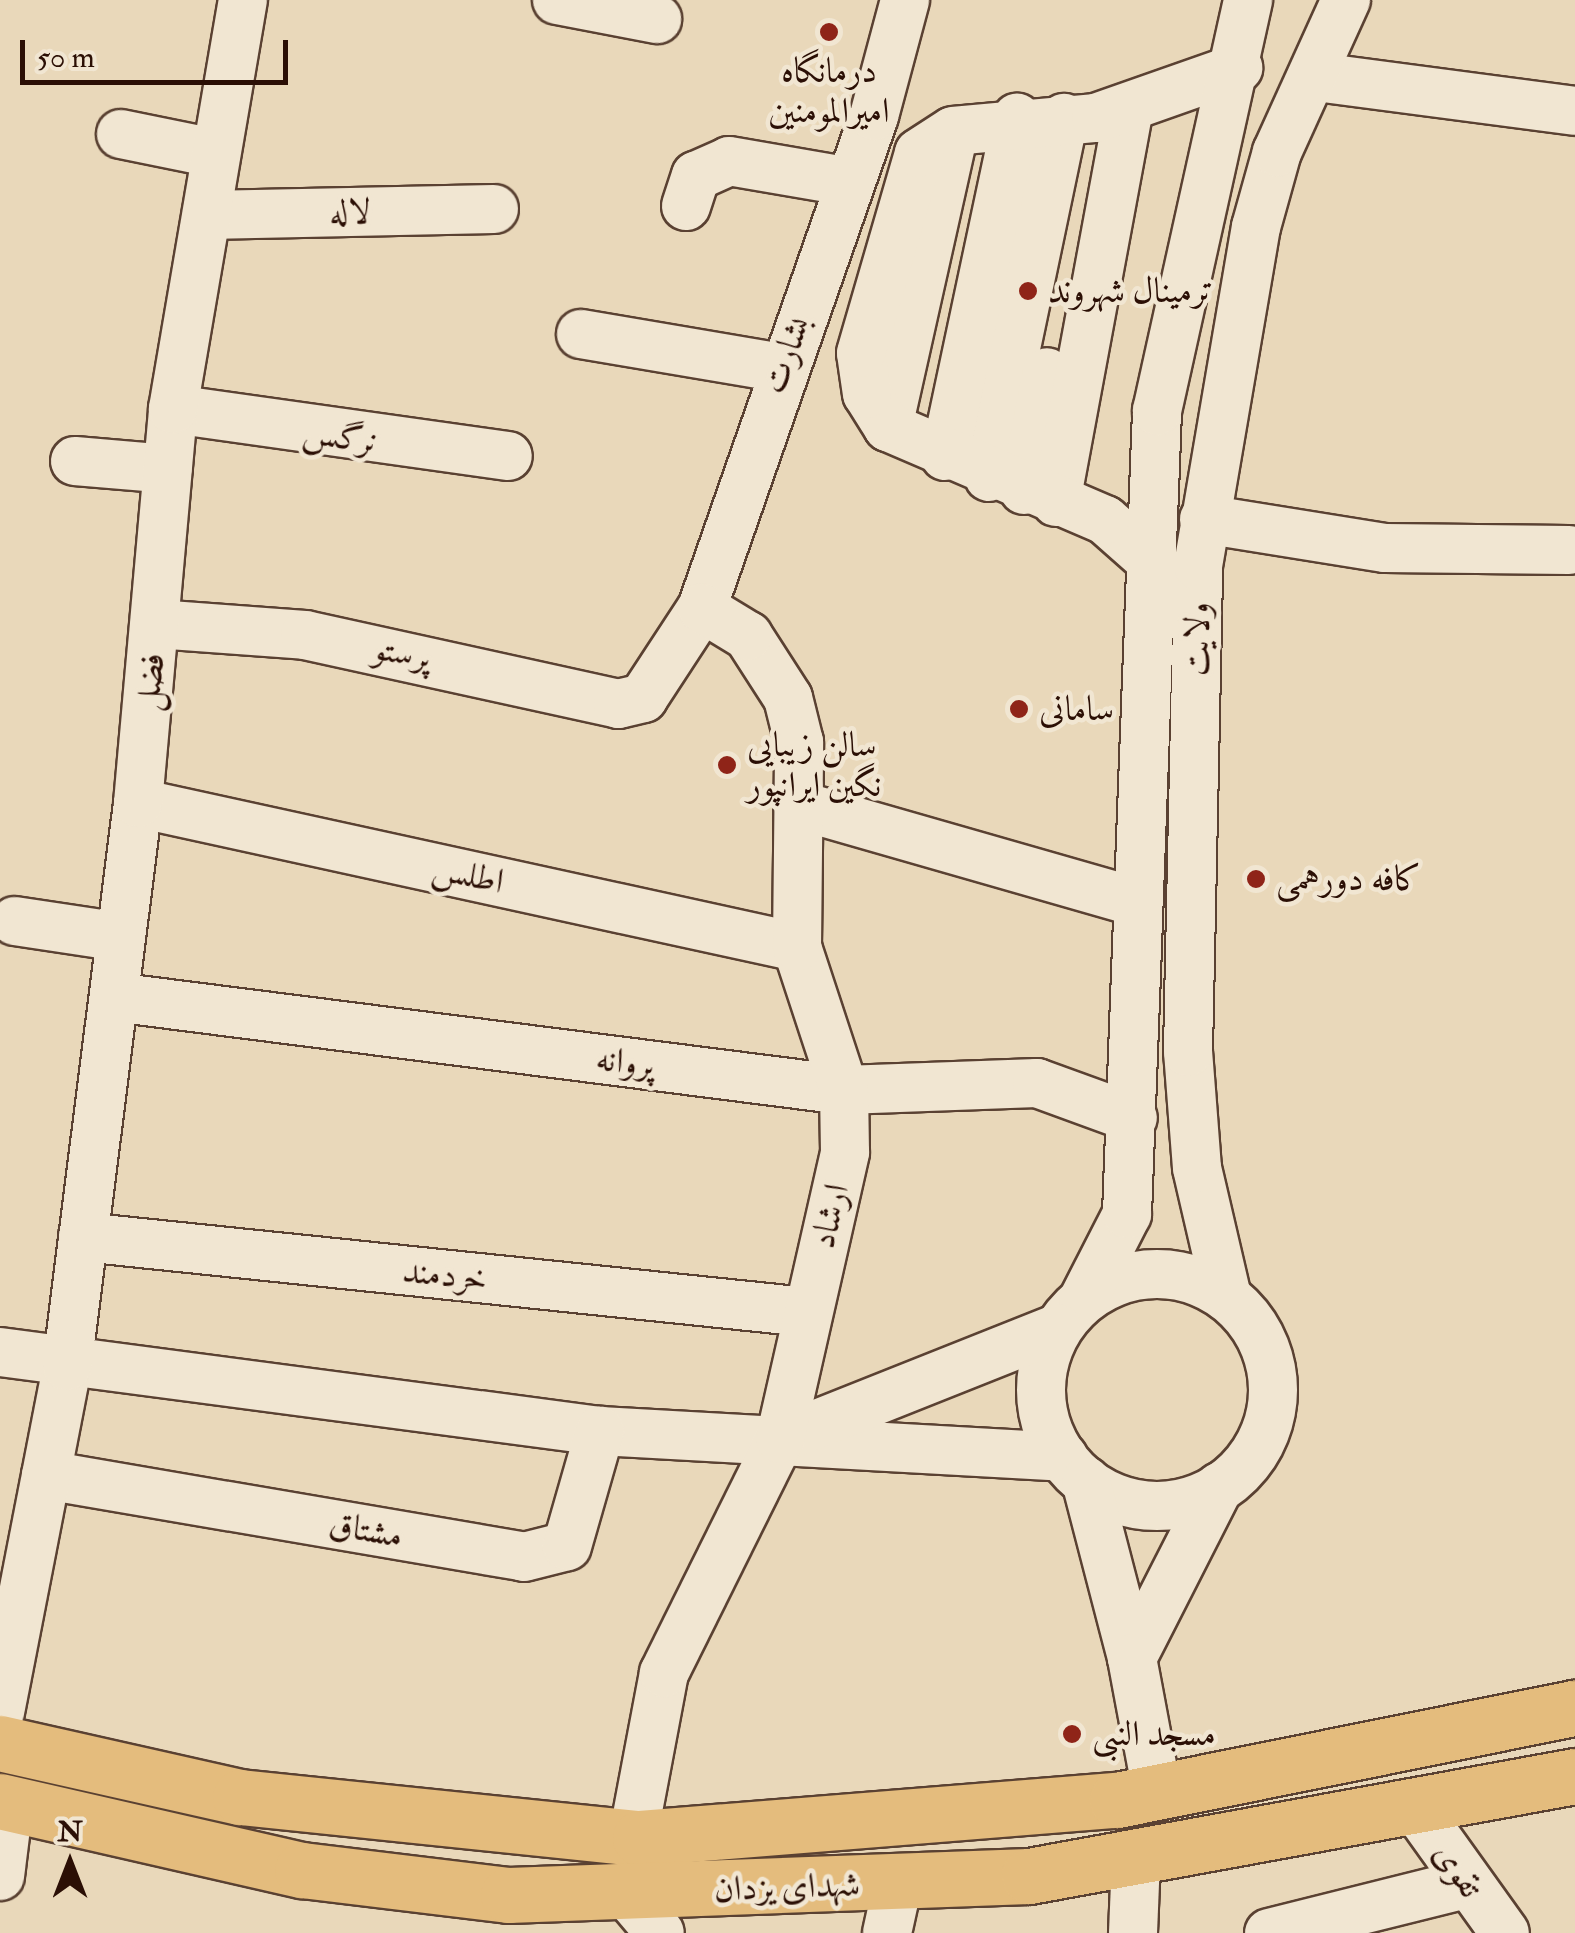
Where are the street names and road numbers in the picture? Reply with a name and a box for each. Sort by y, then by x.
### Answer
street label: لاله [329,191,371,233]
street label: بشارت [753,311,819,399]
street label: نرگس [300,410,380,464]
street label: ولایت [1175,602,1219,676]
street label: پرستو [370,627,434,679]
street label: فضل [126,651,174,713]
street label: اطلس [428,847,508,903]
street label: پروانه [594,1038,656,1086]
street label: ارشاد [802,1179,858,1253]
street label: خردمند [400,1250,490,1300]
street label: مشتاق [326,1503,406,1557]
street label: تقوی [1424,1834,1492,1906]
street label: شهدای یزدان [713,1863,861,1911]

